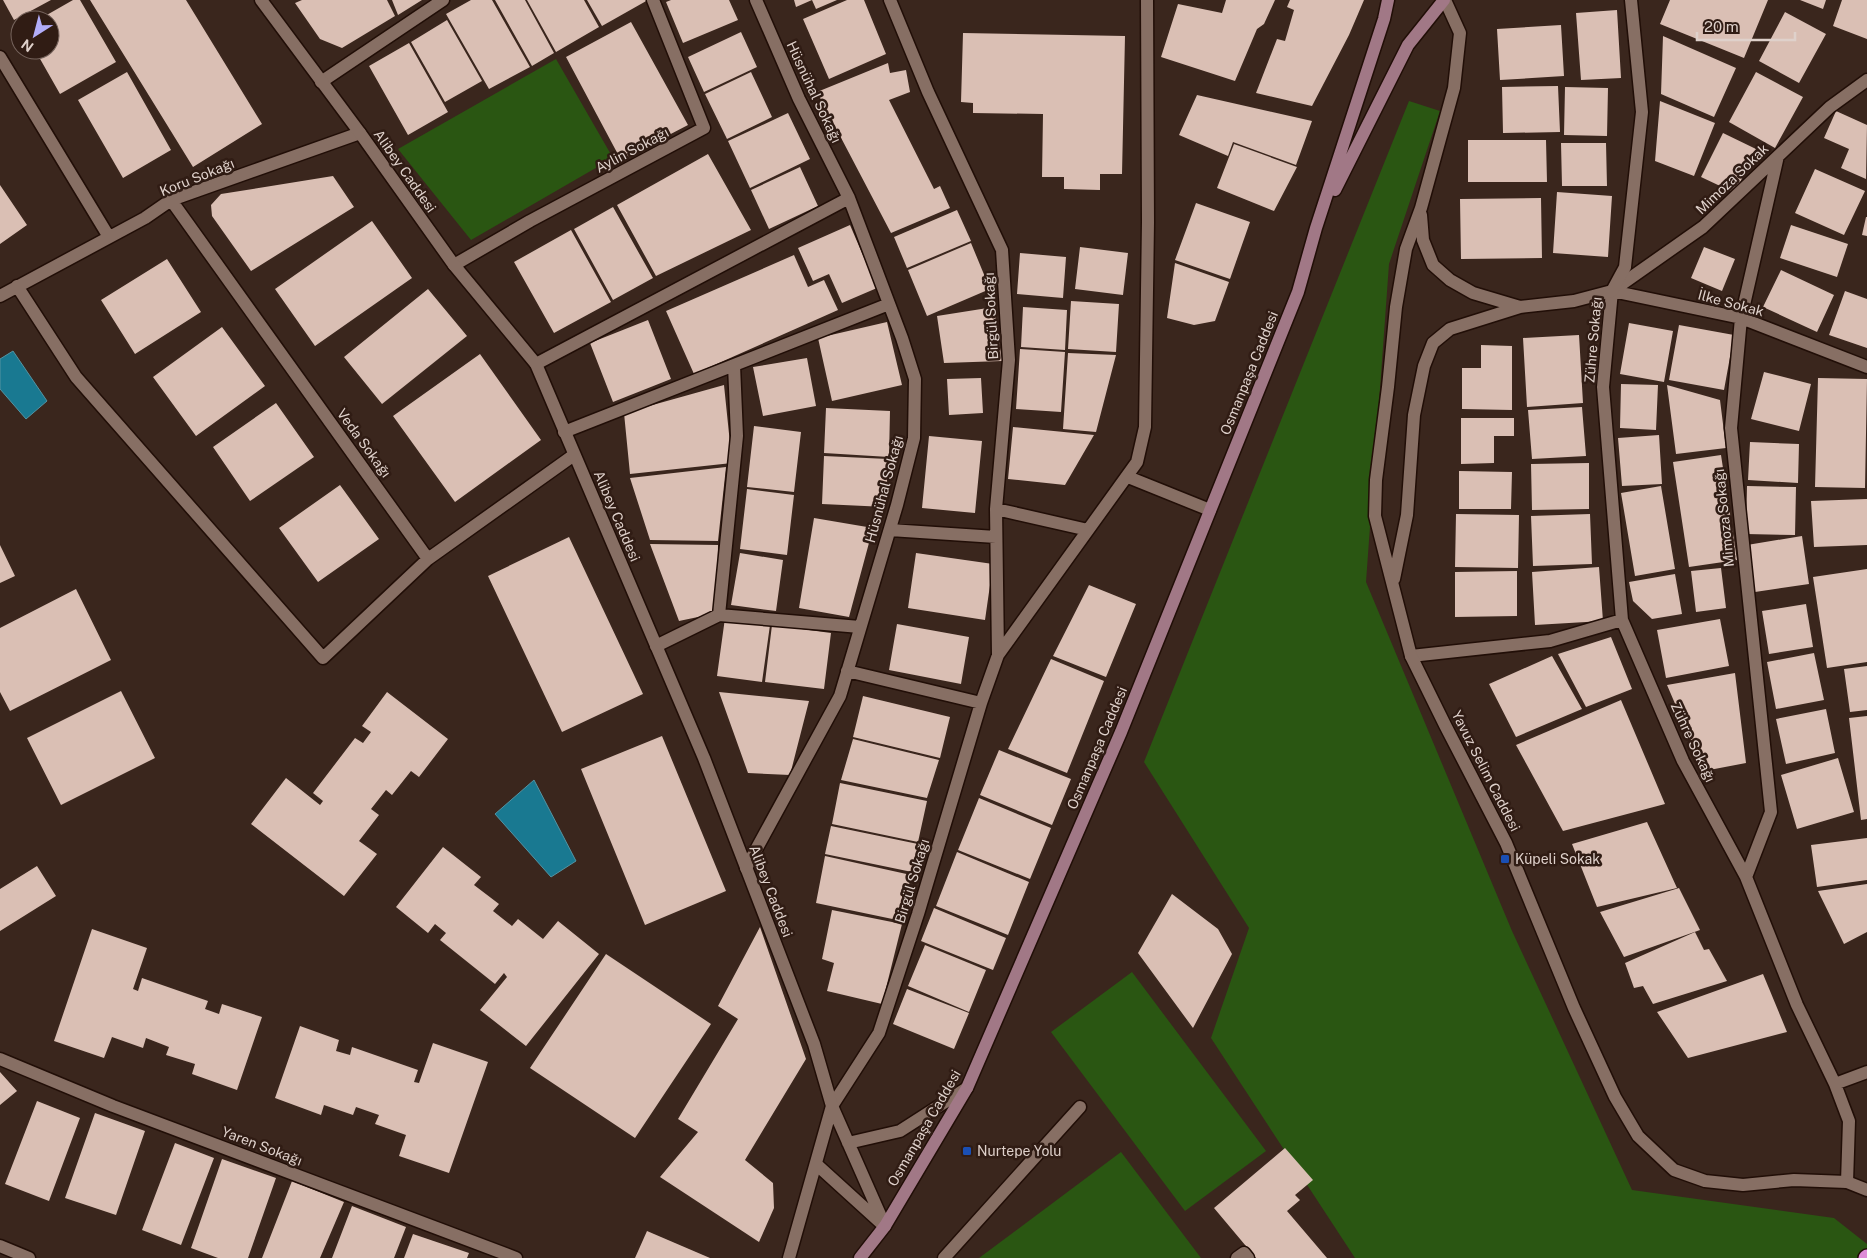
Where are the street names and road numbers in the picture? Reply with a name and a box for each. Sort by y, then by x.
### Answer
street label: Hüsnühal Sokağı [783,39,845,145]
street label: Aylin Sokağı [593,124,671,176]
street label: Alibey Caddesi [371,127,439,215]
street label: Mimoza Sokak [1693,140,1772,218]
street label: Koru Sokağı [157,155,237,199]
street label: Birgül Sokağı [981,272,1001,360]
street label: İlke Sokak [1696,285,1766,319]
street label: Zühre Sokağı [1581,296,1605,384]
street label: Osmanpaşa Caddesi [1217,309,1281,437]
street label: Veda Sokağı [334,406,394,480]
street label: Hüsnühal Sokağı [862,434,906,544]
street label: Alibey Caddesi [591,468,643,564]
street label: Mimoza Sokağı [1711,468,1737,568]
street label: Osmanpaşa Caddesi [1064,684,1130,812]
street label: Zühre Sokağı [1667,699,1719,785]
street label: Yavuz Selim Caddesi [1449,708,1523,834]
street label: Birgül Sokağı [892,837,932,925]
street label: Alibey Caddesi [746,843,796,939]
street label: Osmanpaşa Caddesi [884,1067,964,1189]
street label: Yaren Sokağı [219,1123,305,1169]

